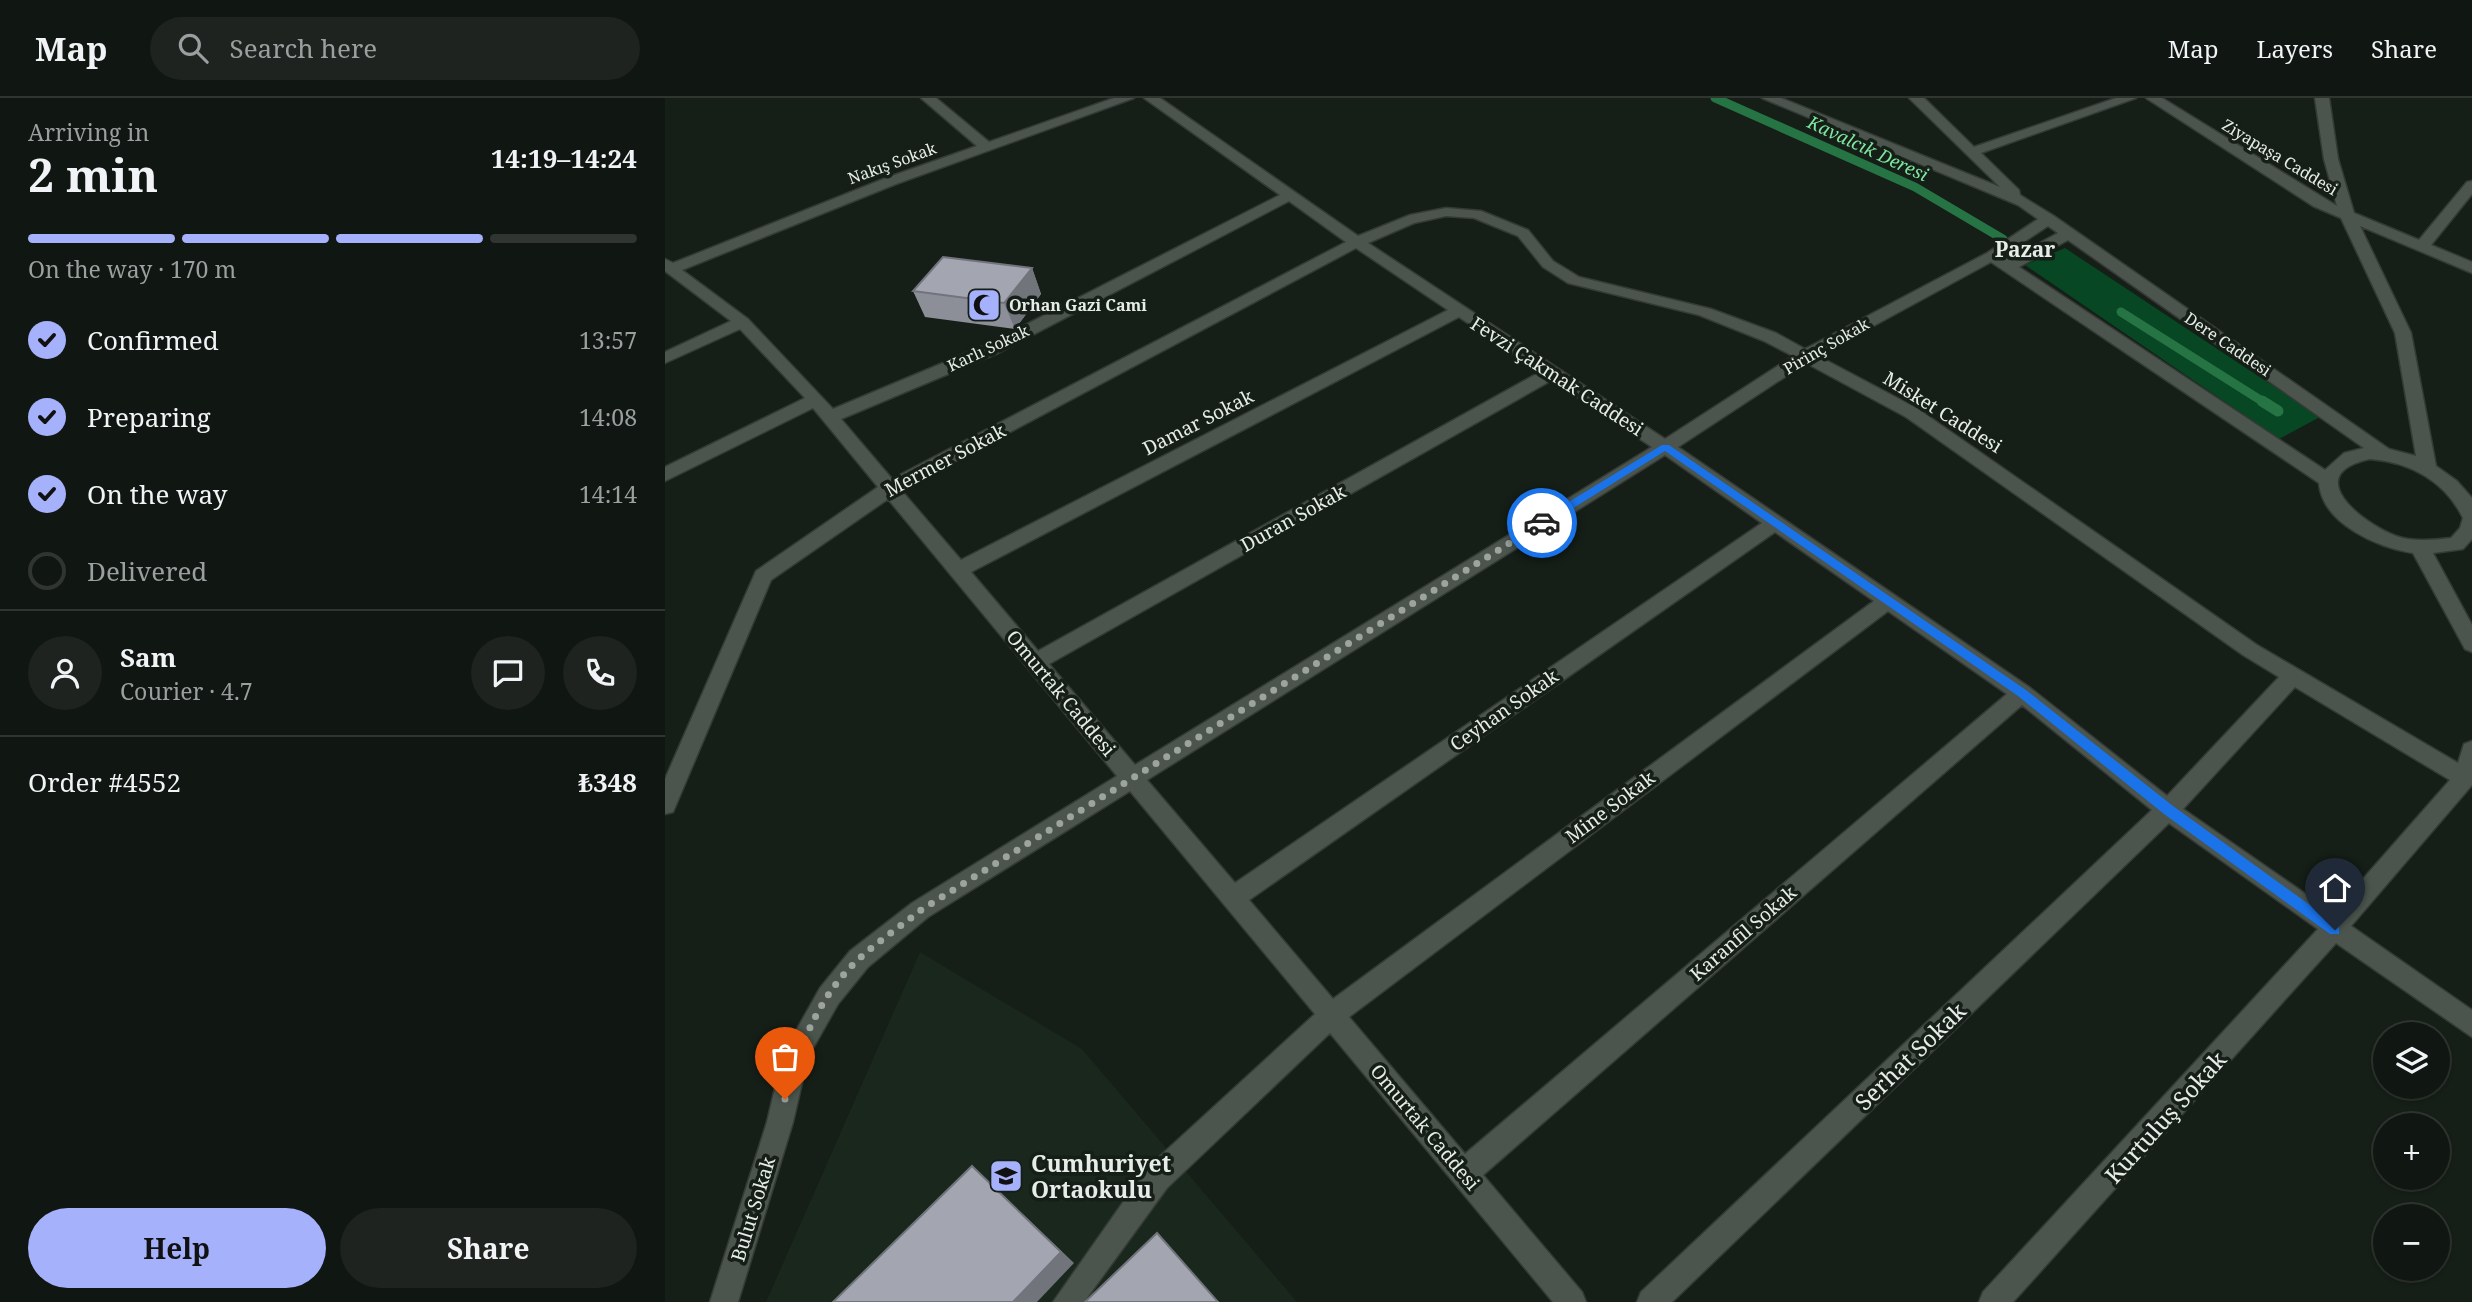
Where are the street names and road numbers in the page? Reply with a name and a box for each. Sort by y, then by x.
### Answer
street label: Ziyapaşa Caddesi [2218,114,2342,200]
street label: Nakış Sokak [845,137,940,189]
street label: Dere Caddesi [2180,307,2276,381]
street label: Fevzi Çakmak Caddesi [1466,310,1648,442]
street label: Pirinç Sokak [1779,312,1873,379]
street label: Karlı Sokak [944,319,1033,376]
street label: Misket Caddesi [1879,365,2007,459]
street label: Damar Sokak [1138,382,1259,461]
street label: Mermer Sokak [880,417,1011,503]
street label: Duran Sokak [1236,478,1351,558]
street label: Omurtak Caddesi [1001,624,1121,762]
street label: Ceyhan Sokak [1445,662,1564,757]
street label: Mine Sokak [1560,764,1661,849]
street label: Karanfil Sokak [1684,879,1802,986]
street label: Serhat Sokak [1847,994,1973,1117]
street label: Kurtuluş Sokak [2097,1044,2233,1190]
street label: Omurtak Caddesi [1365,1058,1485,1196]
street label: Bulut Sokak [725,1153,782,1265]

